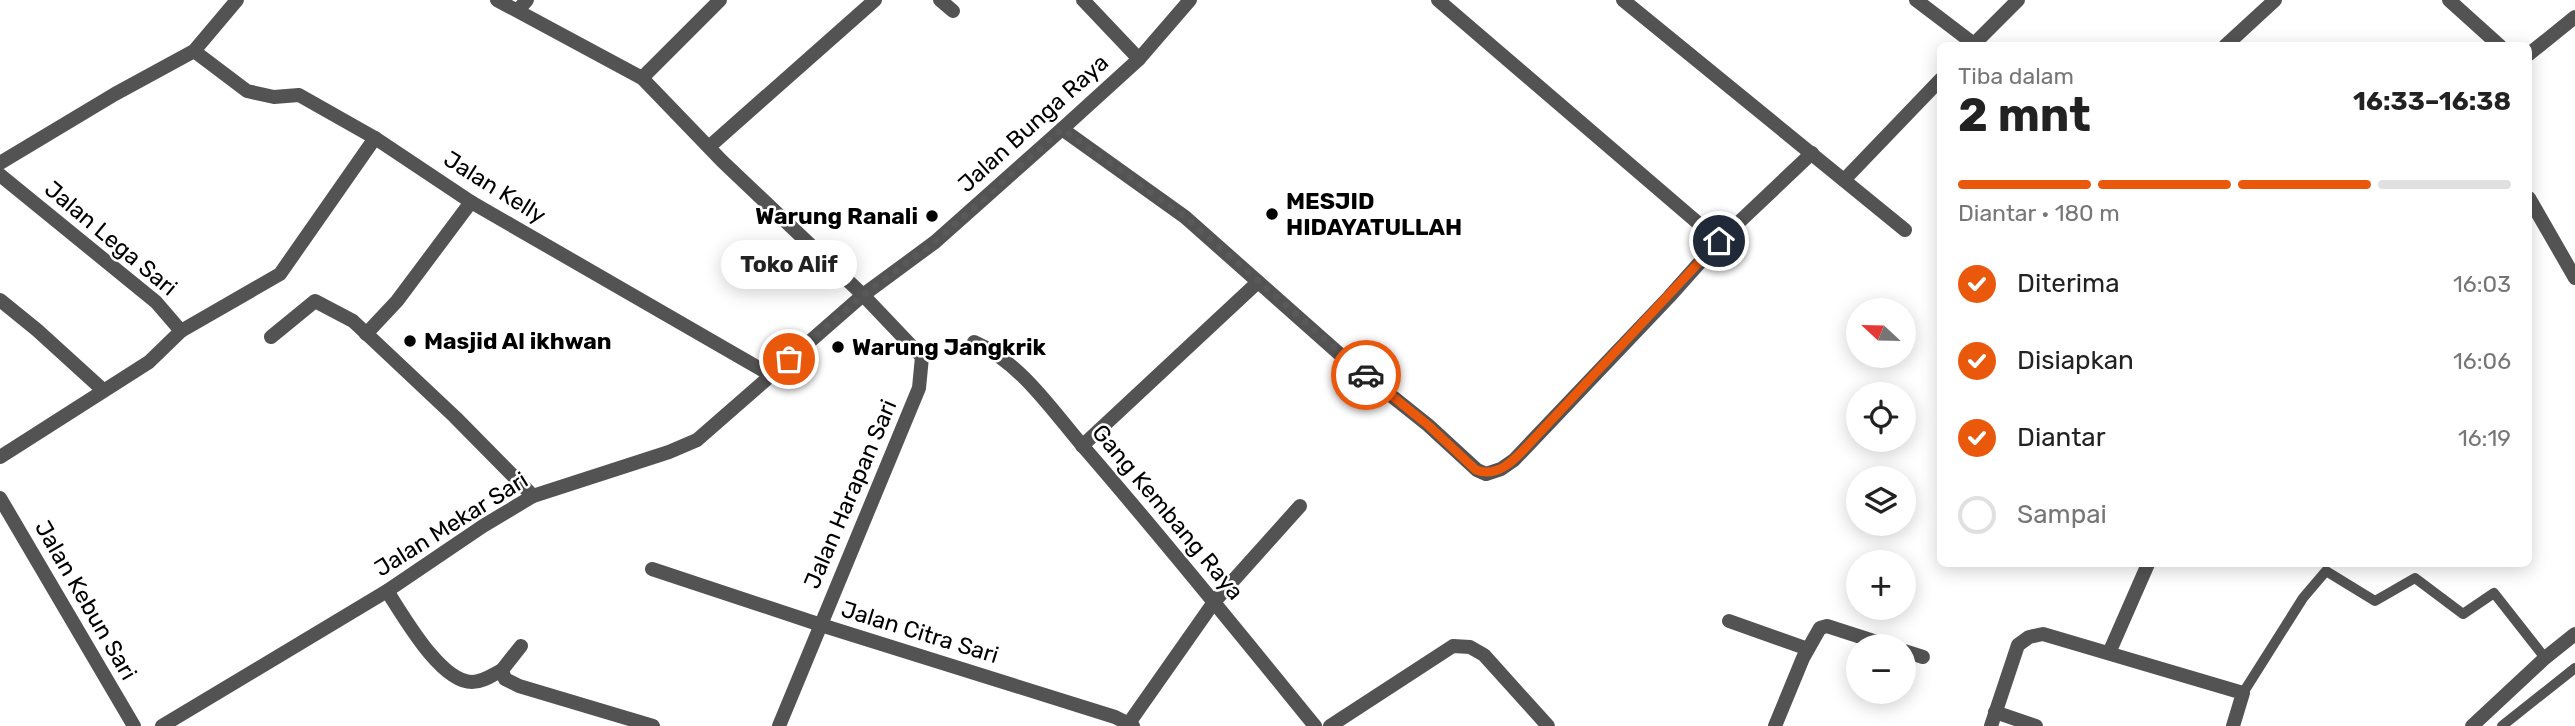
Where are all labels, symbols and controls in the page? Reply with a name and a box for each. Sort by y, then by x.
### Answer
street label: Jalan Bunga Raya [952,48,1114,198]
text: Tiba dalam [1958,62,2074,90]
text: 16:33–16:38 [2353,86,2511,117]
text: 2 mnt [1958,88,2091,143]
street label: Jalan Kelly [439,145,551,229]
street label: Jalan Lega Sari [39,175,183,301]
place label: MESJID HIDAYATULLAH [1286,187,1462,241]
text: Diantar · 180 m [1958,199,2120,227]
place label: Warung Ranali [755,202,918,230]
marker: MESJID HIDAYATULLAH [1264,206,1280,222]
marker: Warung Ranali [924,208,940,224]
pin [1689,211,1749,271]
icon: home [1700,222,1738,260]
callout: Toko Alif [721,240,857,289]
text: Toko Alif [740,250,838,278]
icon: check [1958,265,1996,303]
text: Diterima [2017,268,2120,299]
text: 16:03 [2453,270,2511,298]
north arrow [1846,298,1916,368]
map controls [1846,298,1916,704]
place label: Masjid Al ikhwan [424,327,612,355]
pin [759,329,819,389]
marker: Masjid Al ikhwan [402,333,418,349]
place label: Warung Jangkrik [852,333,1046,361]
marker: Warung Jangkrik [830,339,846,355]
icon: bag [770,340,808,378]
courier [1331,340,1401,410]
icon: check [1958,342,1996,380]
text: Disiapkan [2017,345,2134,376]
text: 16:06 [2453,347,2511,375]
icon: car [1347,356,1385,394]
button: locate [1846,382,1916,452]
street label: Jalan Harapan Sari [798,395,902,593]
street label: Gang Kembang Raya [1086,419,1250,605]
icon: check [1958,419,1996,457]
text: Diantar [2017,422,2106,453]
text: 16:19 [2458,424,2511,452]
street label: Jalan Mekar Sari [369,466,533,582]
button: layers [1846,466,1916,536]
text: Sampai [2017,499,2107,530]
street label: Jalan Kebun Sari [29,515,143,685]
button: + [1846,550,1916,620]
street label: Jalan Citra Sari [838,595,1002,669]
button: − [1846,634,1916,704]

